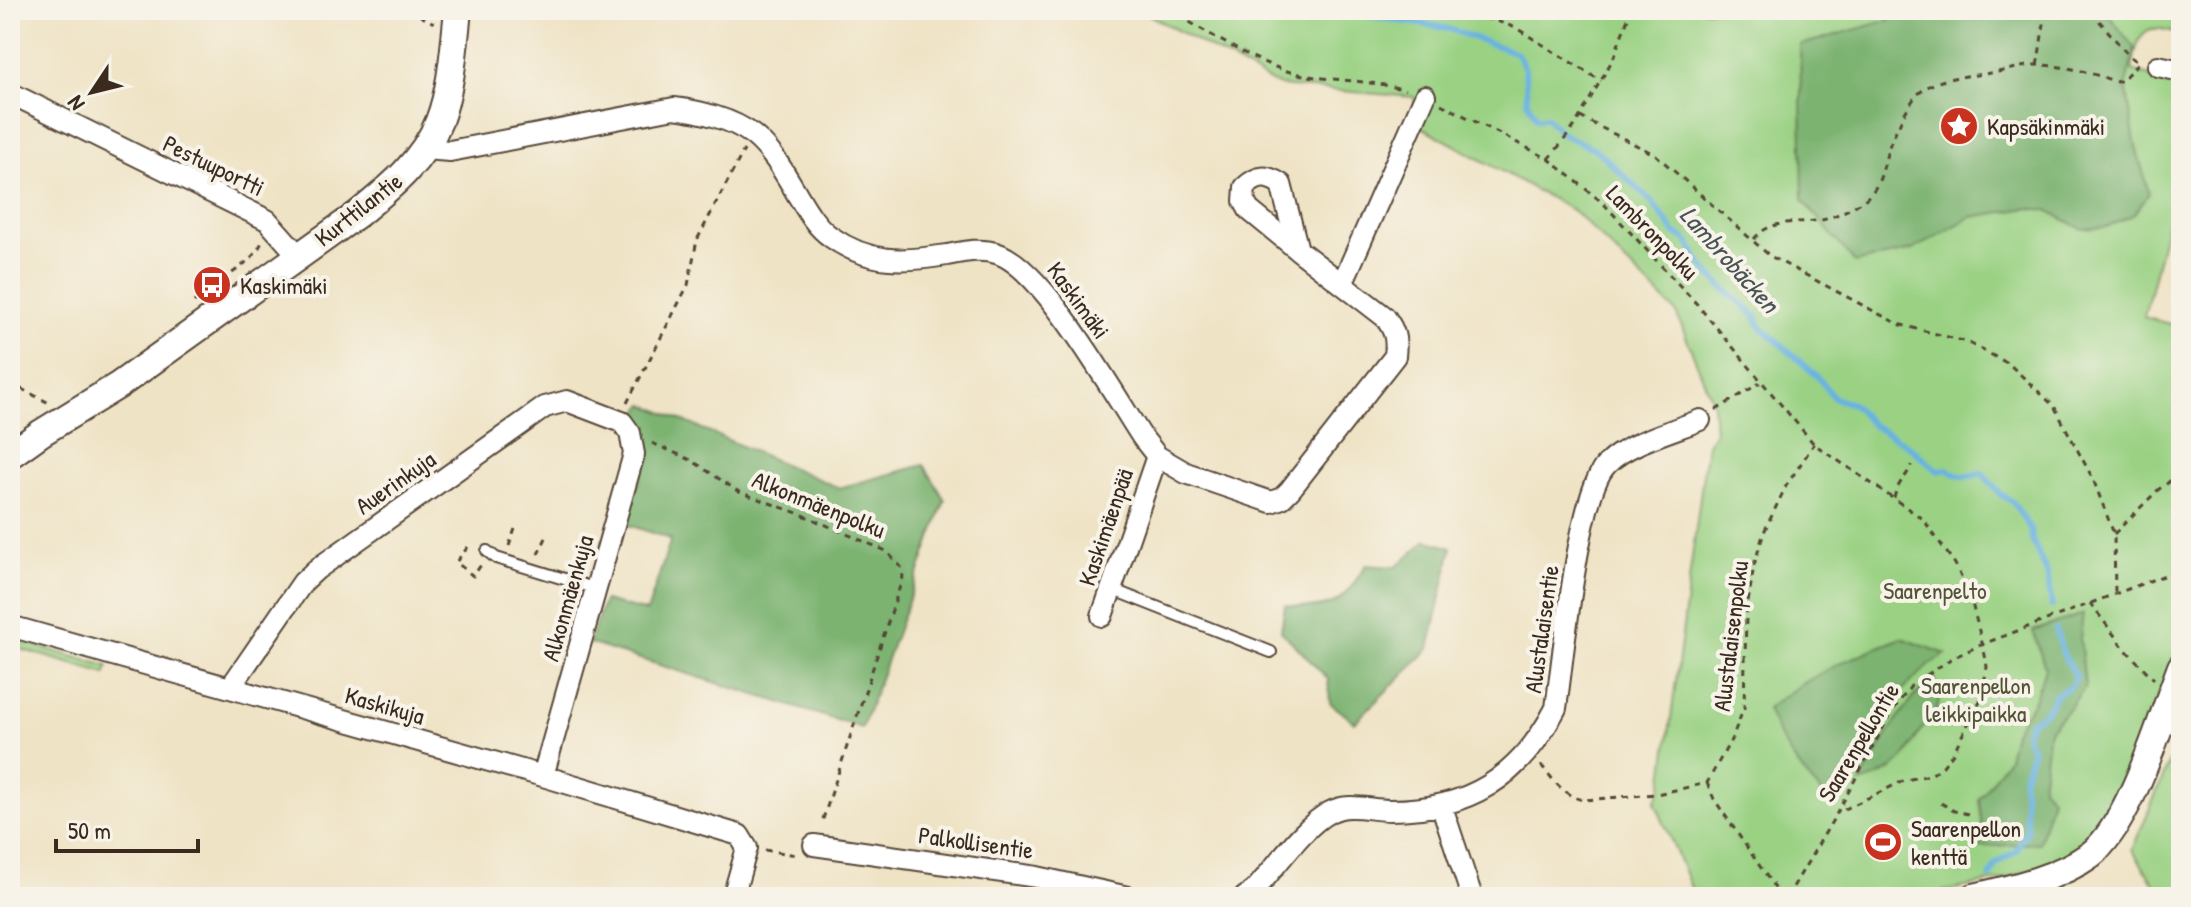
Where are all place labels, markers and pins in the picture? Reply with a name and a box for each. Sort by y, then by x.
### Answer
place icon: Kapsäkinmäki [1938,105,1980,147]
place label: Kapsäkinmäki [1987,110,2105,142]
bus stop icon: Kaskimäki [191,264,233,306]
place label: Kaskimäki [240,269,328,301]
place label: Saarenpellon kenttä [1911,812,2021,872]
sports icon: Saarenpellon kenttä [1862,821,1904,863]

